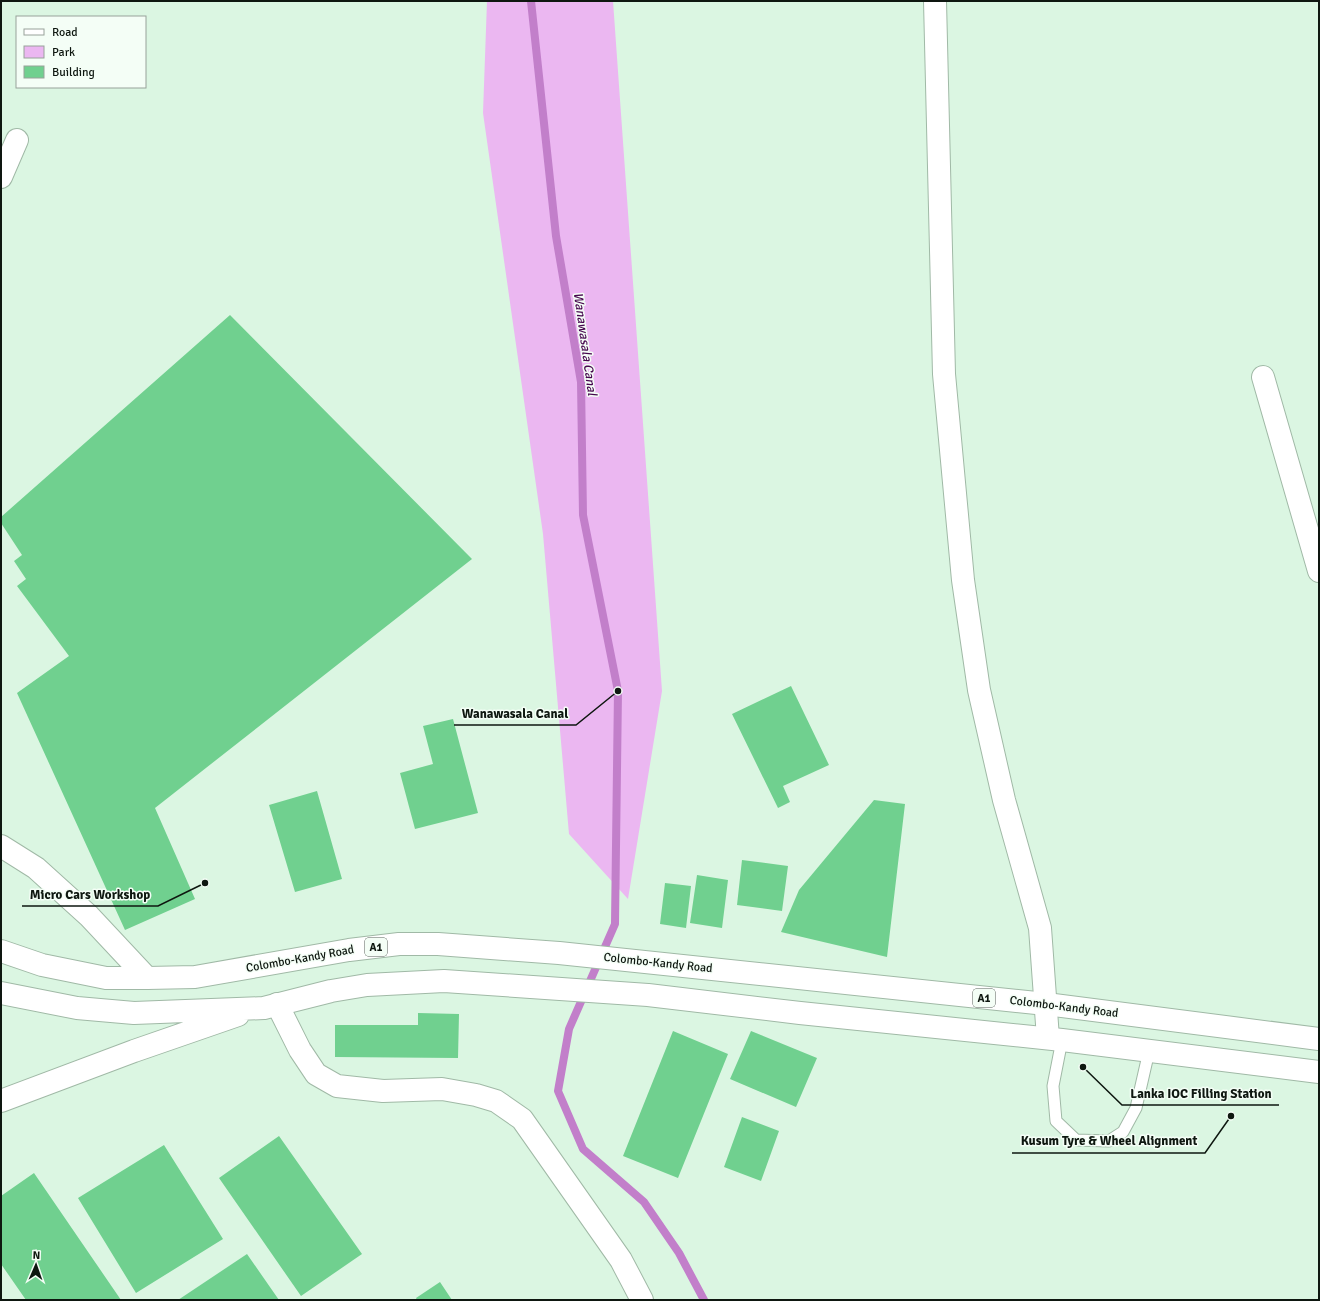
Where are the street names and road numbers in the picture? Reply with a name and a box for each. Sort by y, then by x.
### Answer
road number: A1 [365,938,387,956]
street label: Colombo-Kandy Road [245,942,355,976]
street label: Colombo-Kandy Road [603,950,713,976]
road number: A1 [973,989,995,1007]
street label: Colombo-Kandy Road [1009,993,1119,1021]

